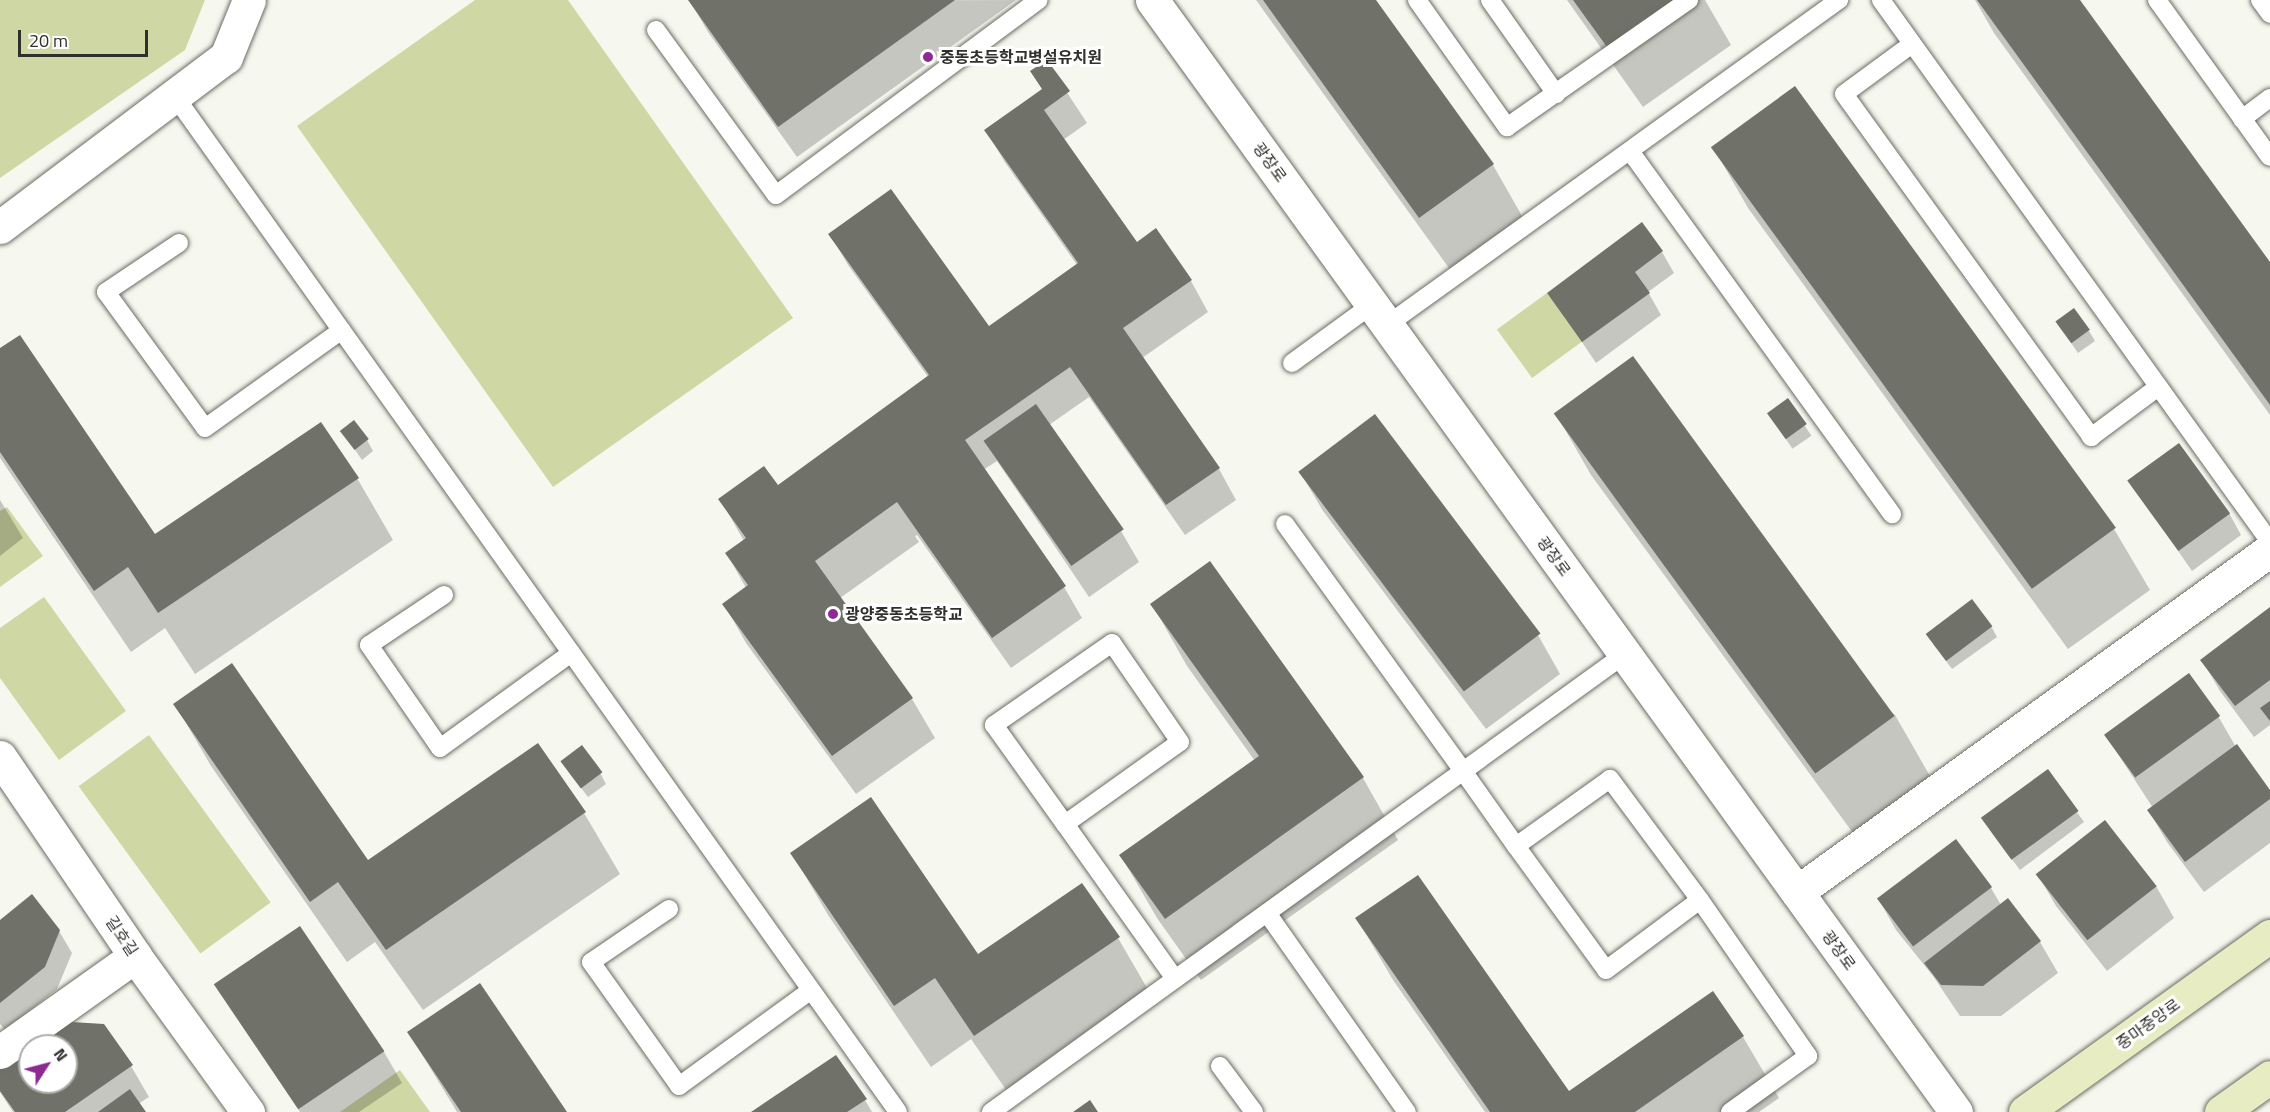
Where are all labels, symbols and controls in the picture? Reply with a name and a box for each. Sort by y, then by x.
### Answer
scale bar [21,18,152,56]
text: 20 m [29,27,68,54]
place label: 중동초등학교병설유치원 [940,47,1102,67]
marker: 중동초등학교병설유치원 [921,50,935,64]
street label: 광장로 [1249,138,1291,186]
street label: 광장로 [1533,532,1575,580]
place label: 광양중동초등학교 [845,604,963,624]
marker: 광양중동초등학교 [826,607,840,621]
street label: 길호길 [102,912,142,960]
street label: 광장로 [1818,926,1860,974]
street label: 중마중앙로 [2113,995,2183,1053]
north arrow [18,1034,78,1094]
text: N [48,1043,74,1066]

